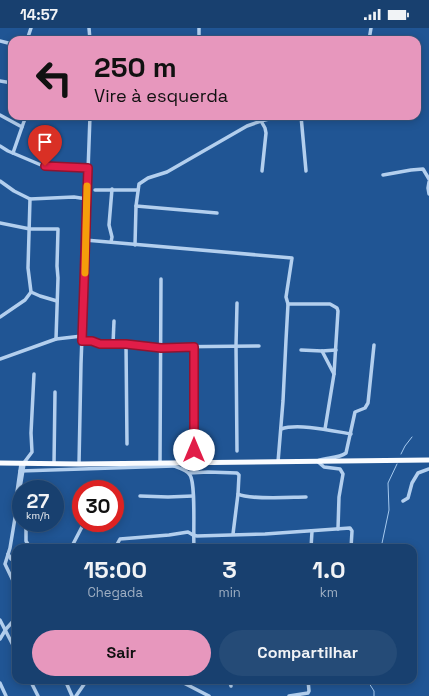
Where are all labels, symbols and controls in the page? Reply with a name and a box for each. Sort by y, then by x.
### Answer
text: 14:57 [20,5,58,24]
text: 250 m [94,49,177,85]
icon: left [28,52,80,104]
text: Vire à esquerda [94,84,228,107]
pin [28,125,62,166]
icon: arrive [34,131,56,153]
position arrow [173,429,215,471]
speed limit sign: 30 [72,480,124,532]
text: 27 [27,488,49,514]
text: km/h [26,509,50,522]
text: 15:00 [83,554,147,585]
text: 3 [222,554,237,585]
text: 1.0 [312,554,346,585]
text: Chegada [87,584,143,601]
text: min [218,584,241,601]
text: km [320,584,338,601]
button: Sair [32,630,211,676]
button: Compartilhar [219,630,397,676]

